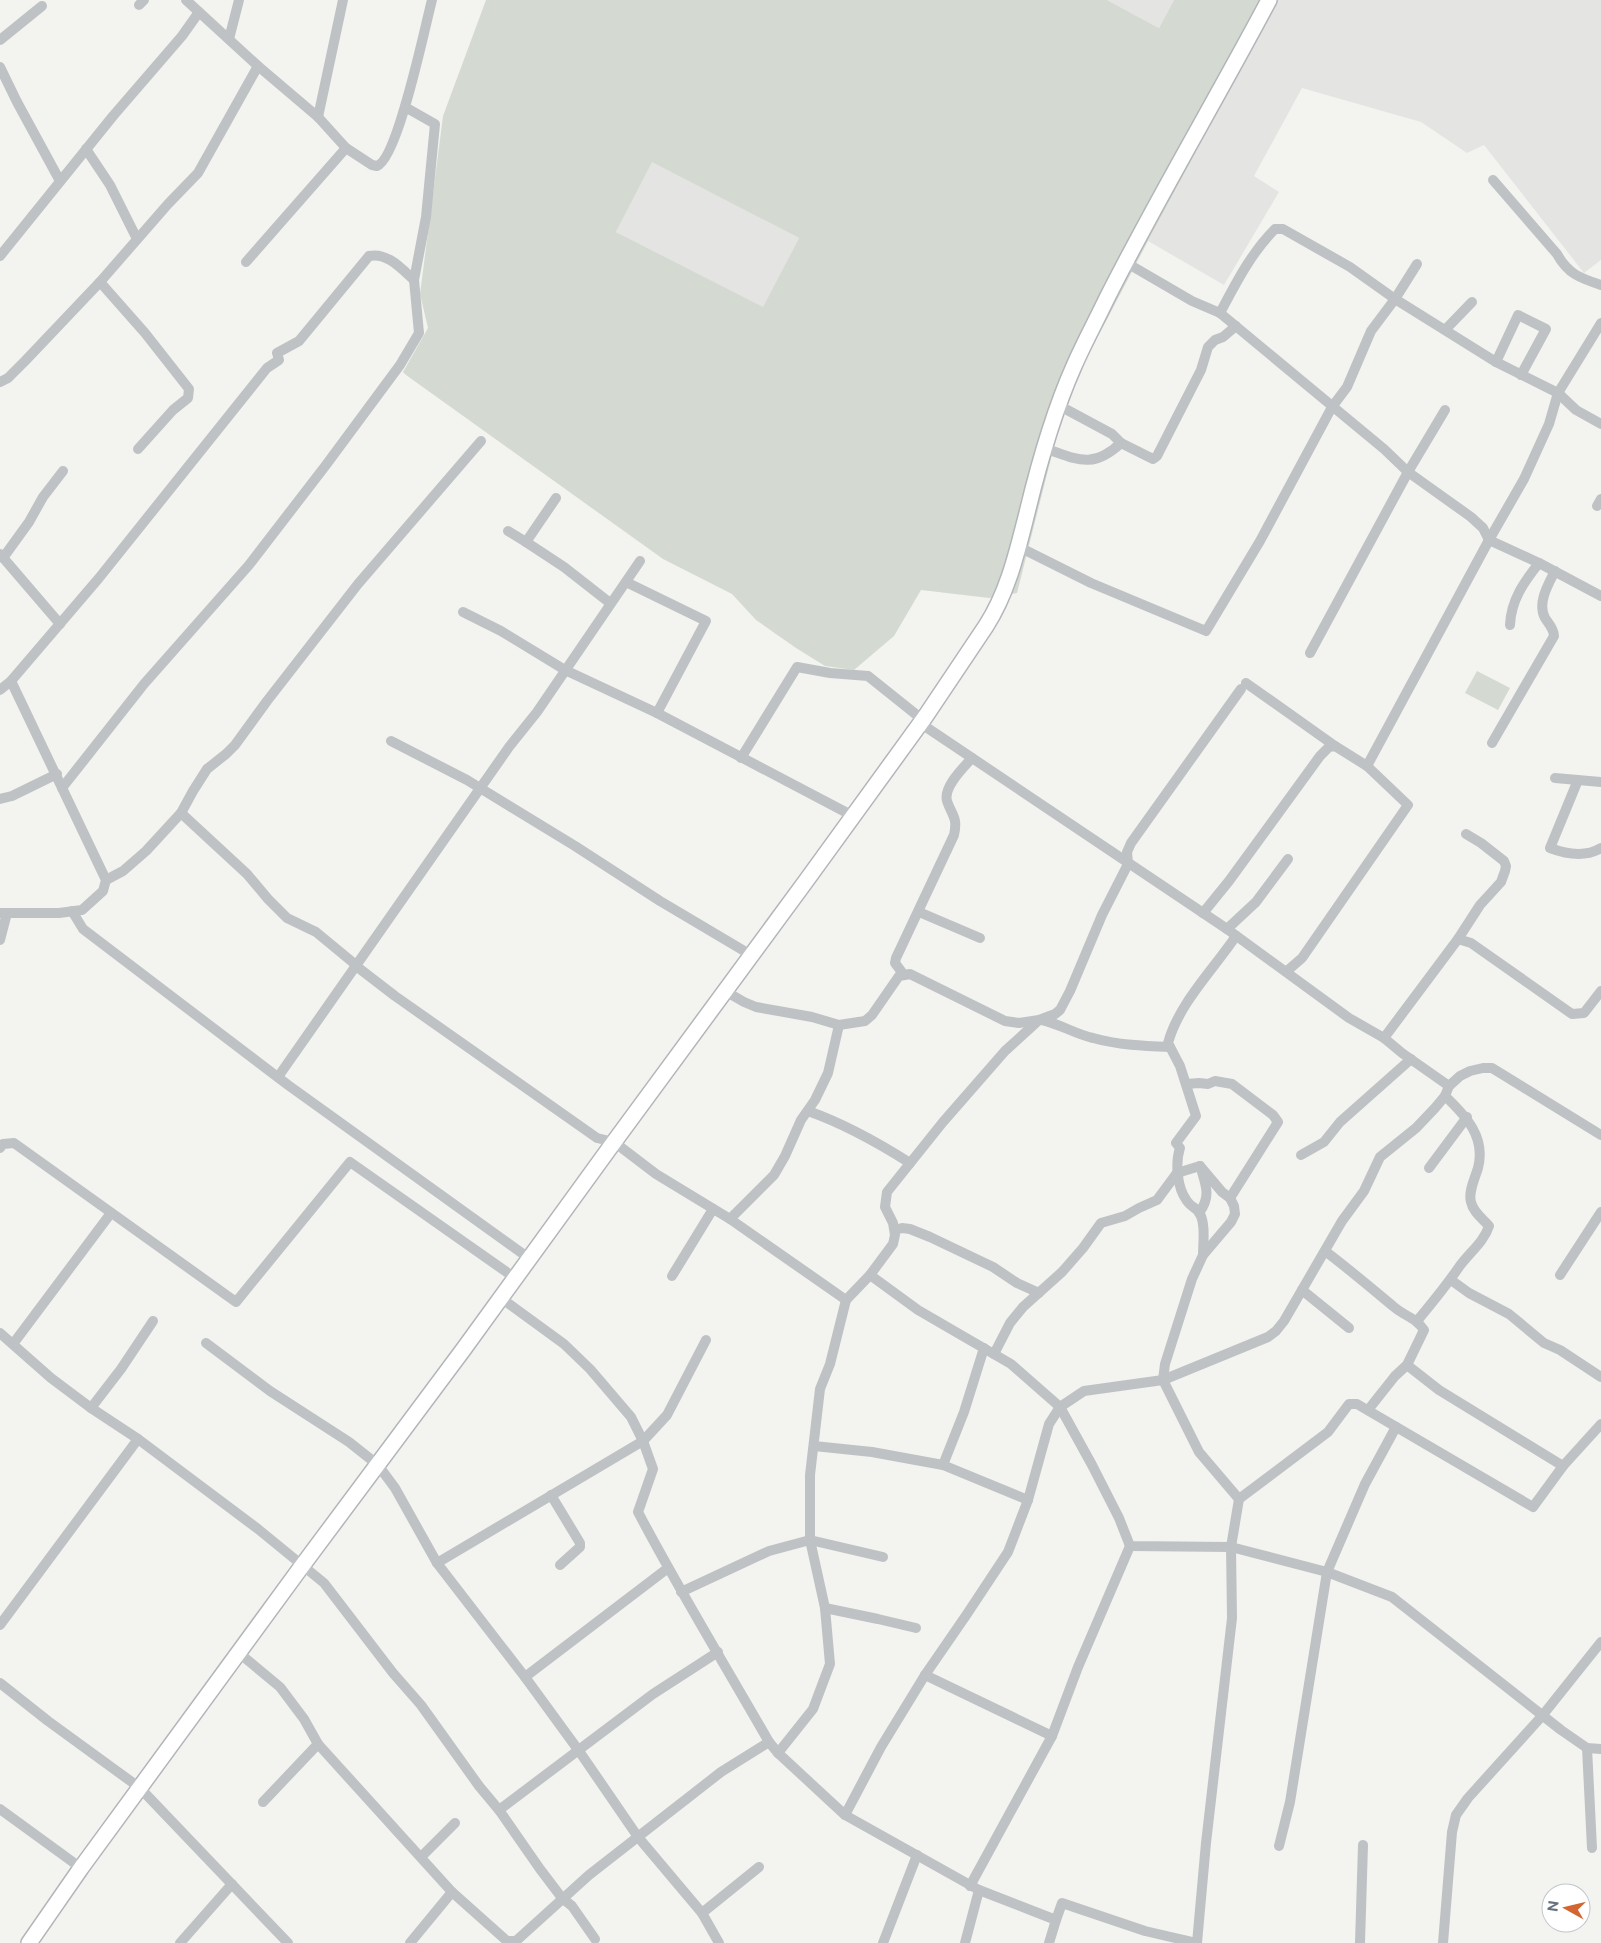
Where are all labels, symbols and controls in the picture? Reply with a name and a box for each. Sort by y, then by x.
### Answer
north arrow [1541,1883,1591,1933]
text: N [1544,1900,1562,1913]

